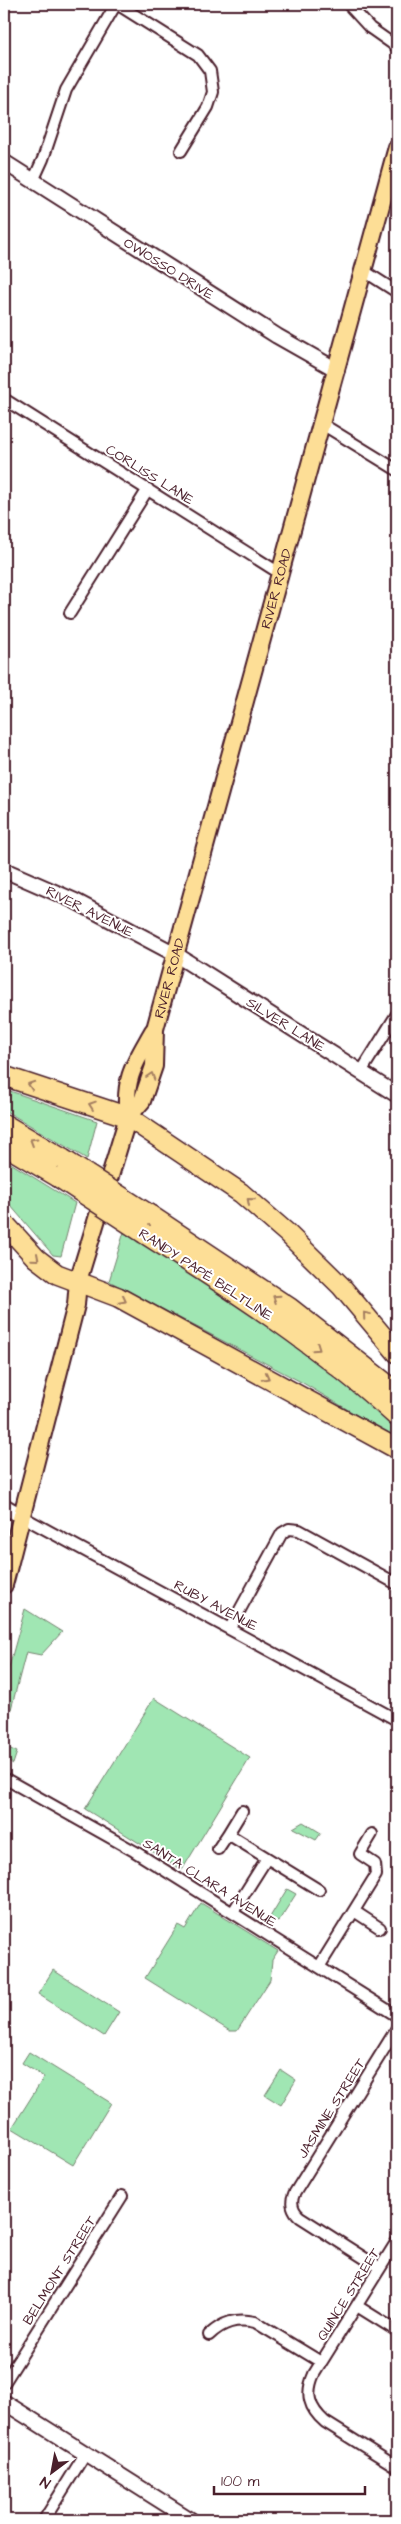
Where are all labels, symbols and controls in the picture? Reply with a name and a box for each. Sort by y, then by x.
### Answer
street label: OWOSSO DRIVE [119,233,218,305]
street label: CORLISS LANE [102,440,198,510]
street label: RIVER ROAD [256,547,297,631]
street label: RIVER AVENUE [42,881,137,943]
street label: RIVER ROAD [149,936,190,1021]
street label: SILVER LANE [242,993,329,1057]
one-way arrow [145,1072,155,1081]
one-way arrow [27,1080,35,1090]
one-way arrow [89,1101,97,1111]
one-way arrow [30,1138,39,1148]
one-way arrow [247,1198,256,1207]
street label: RANDY PAPÉ BELTLINE [135,1224,277,1326]
one-way arrow [31,1253,40,1262]
one-way arrow [118,1294,127,1304]
one-way arrow [272,1295,281,1305]
one-way arrow [362,1312,371,1321]
one-way arrow [311,1342,321,1351]
one-way arrow [261,1371,270,1381]
street label: RUBY AVENUE [170,1575,261,1637]
street label: SANTA CLARA AVENUE [139,1834,281,1933]
street label: JASMINE STREET [293,2054,371,2162]
street label: BELMONT STREET [18,2212,102,2329]
street label: QUINCE STREET [312,2244,385,2345]
north arrow [28,2446,78,2496]
scale bar [214,2464,365,2496]
text: N [36,2471,55,2493]
text: 100 m [221,2471,260,2492]

